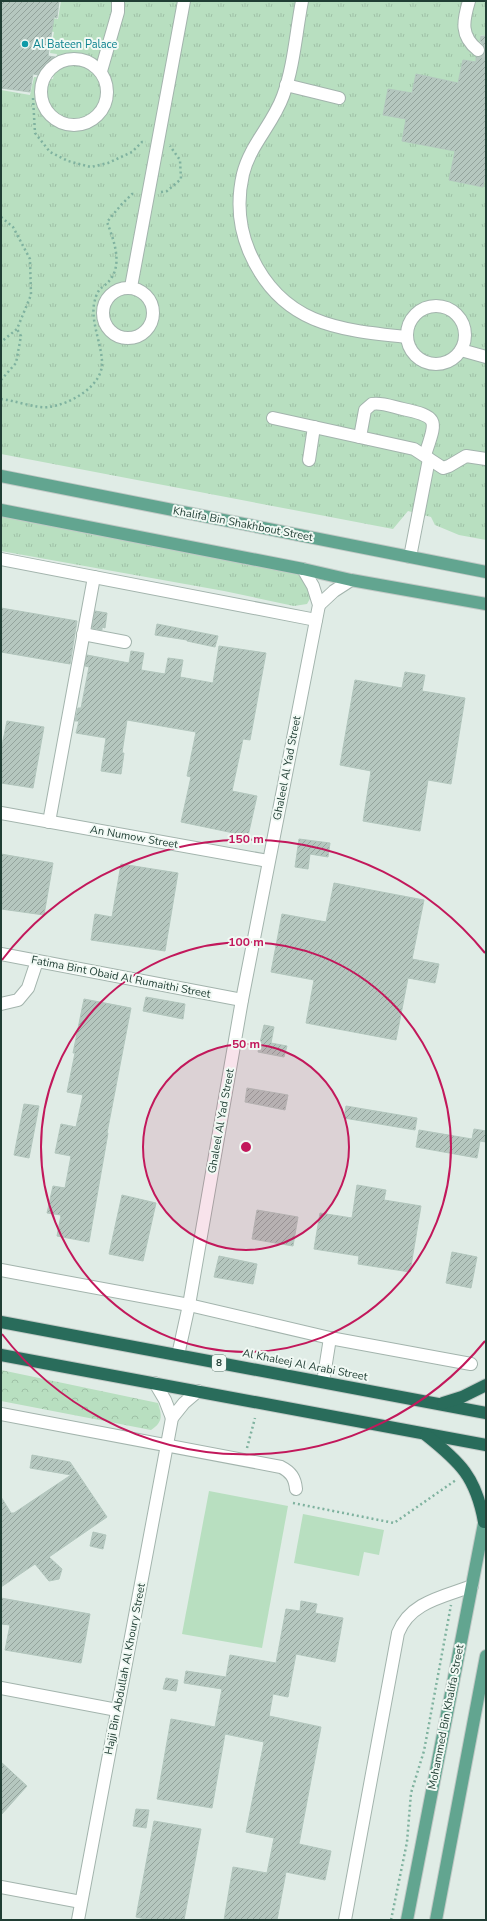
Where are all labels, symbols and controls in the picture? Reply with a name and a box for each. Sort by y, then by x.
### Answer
place label: Al Bateen Palace [33,37,118,52]
marker: Al Bateen Palace [20,39,30,49]
street label: Khalifa Bin Shakhbout Street [172,503,314,545]
street label: Ghaleel Al Yad Street [270,714,304,821]
street label: An Numow Street [89,822,179,852]
text: 150 m [228,831,264,847]
text: 100 m [228,934,264,950]
street label: Fatima Bint Obaid Al Rumaithi Street [30,952,212,1002]
text: 50 m [232,1036,260,1052]
street label: Ghaleel Al Yad Street [204,1067,238,1174]
centre of rings [239,1140,253,1154]
street label: Al Khaleej Al Arabi Street [241,1346,369,1385]
road number: 8 [212,1355,226,1371]
street label: Hajji Bin Abdullah Al Khoury Street [101,1582,149,1756]
street label: Mohammed Bin Khalifa Street [425,1643,467,1791]

